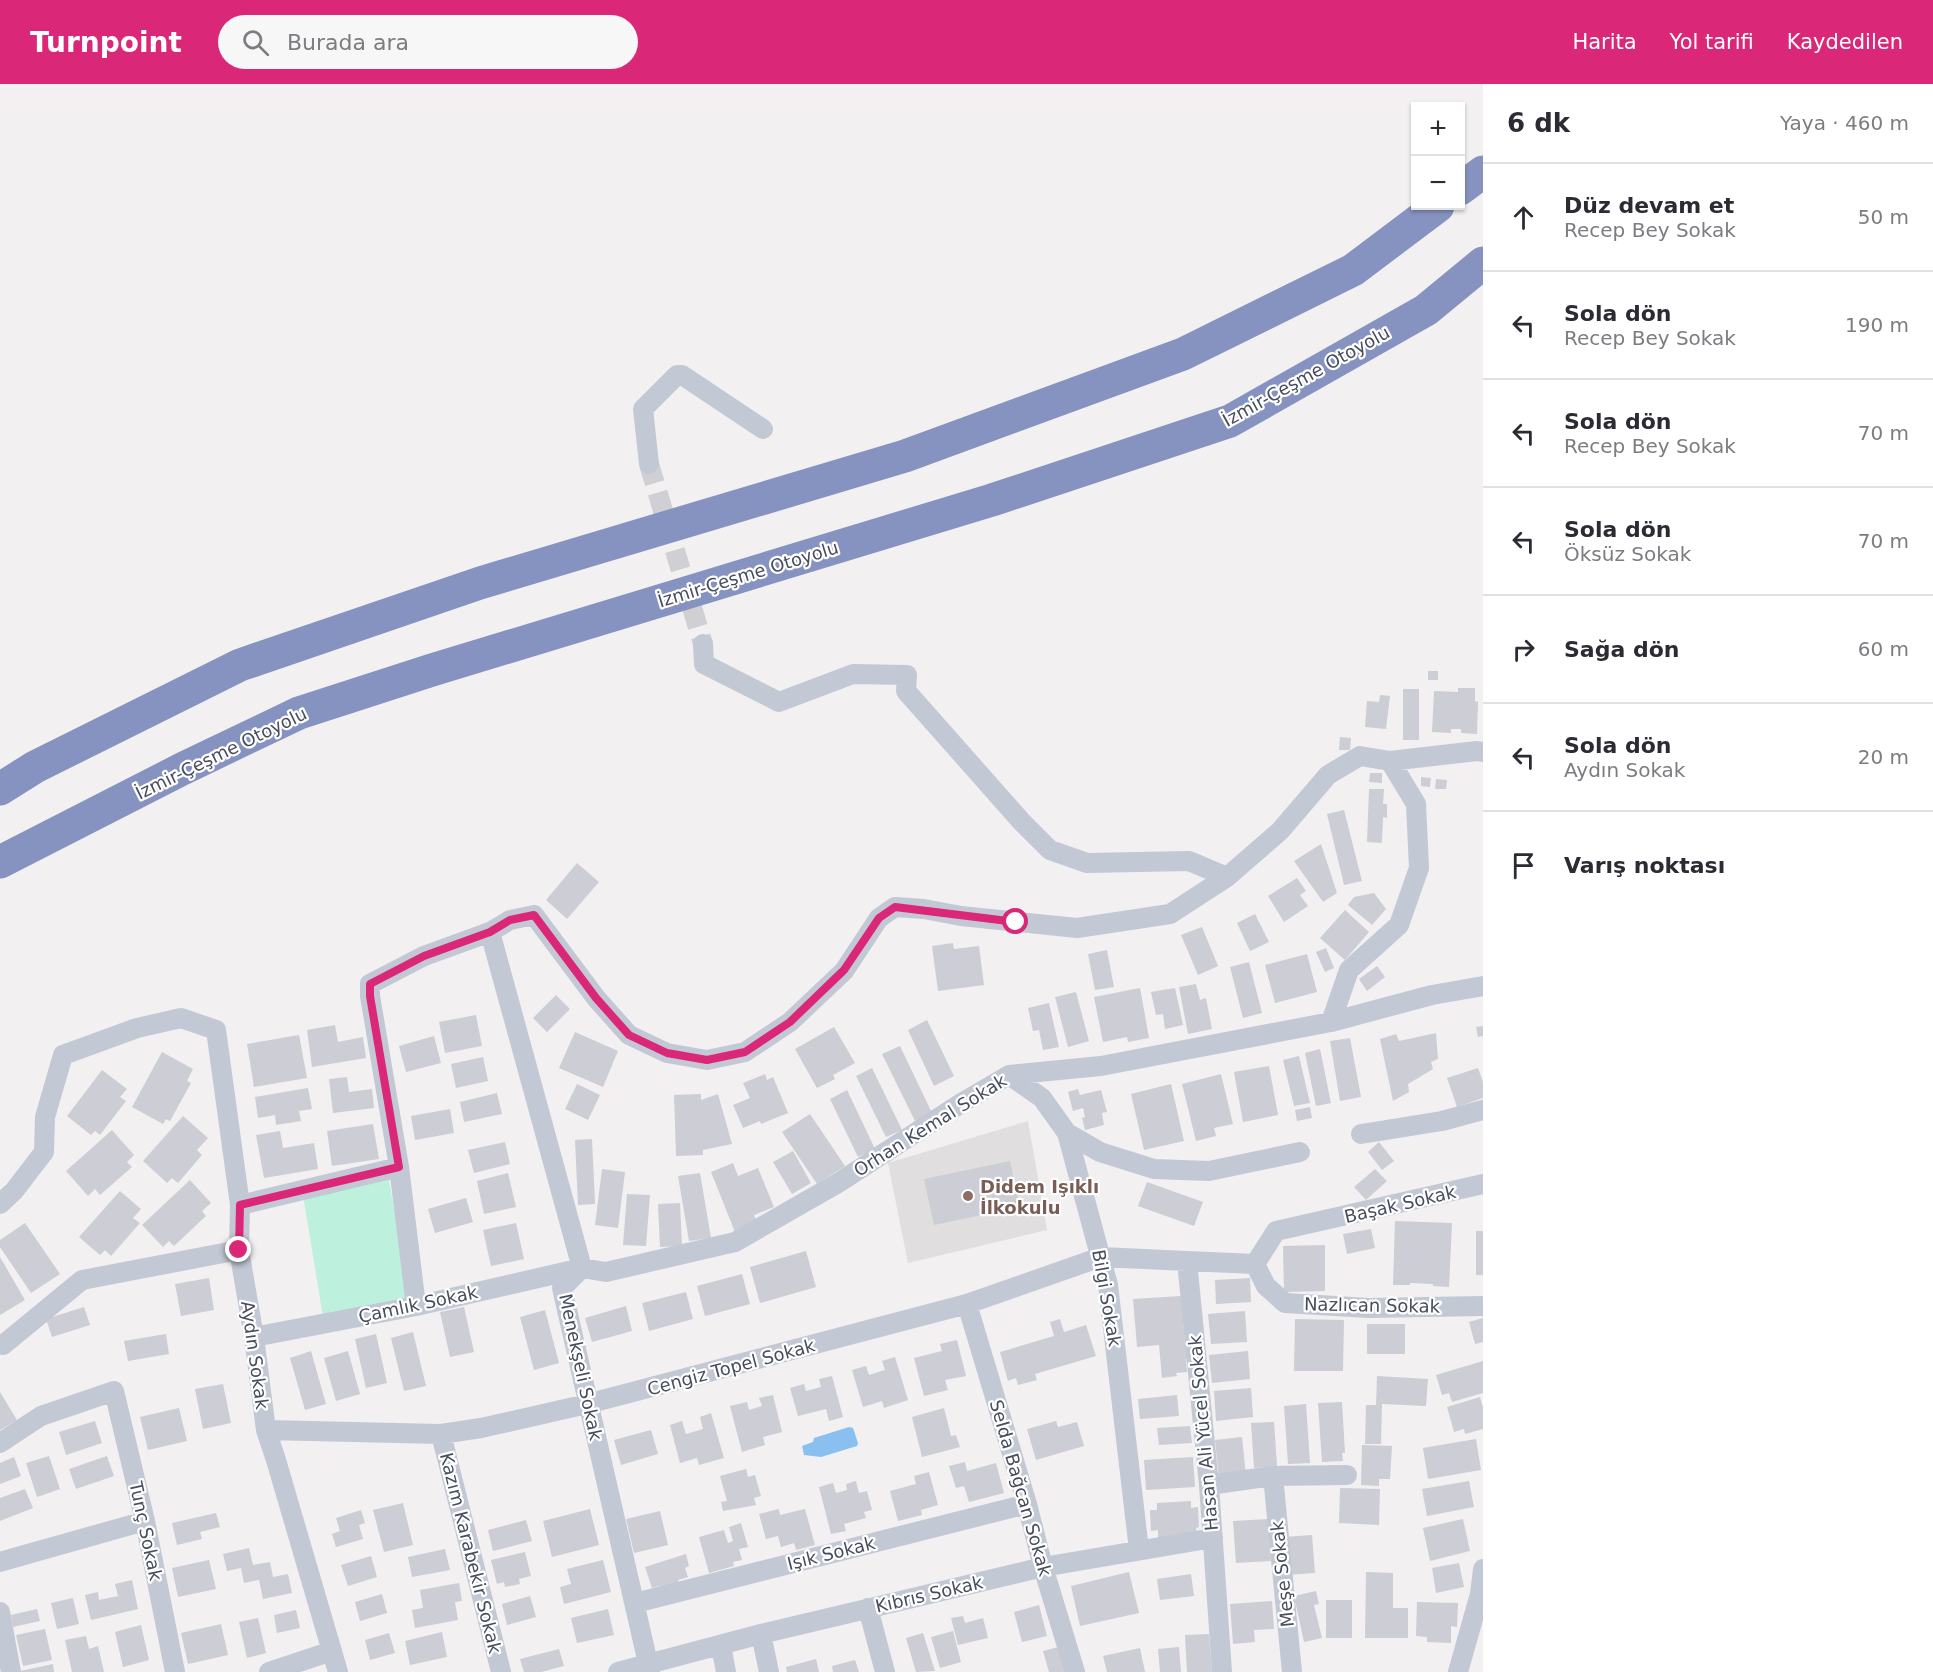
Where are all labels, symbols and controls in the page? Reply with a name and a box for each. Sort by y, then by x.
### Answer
search box [218,15,638,69]
text: Turnpoint [30,26,182,59]
icon: search [239,26,272,59]
text: Burada ara [287,30,409,55]
text: Harita [1572,30,1637,54]
text: Yol tarifi [1670,30,1754,54]
text: Kaydedilen [1787,30,1903,54]
map controls [1411,102,1465,210]
button: + [1411,102,1465,156]
text: 6 dk [1507,108,1570,138]
text: Yaya · 460 m [1780,111,1909,135]
button: − [1411,156,1465,210]
text: Düz devam et [1564,193,1734,218]
icon: ahead [1507,201,1540,234]
text: 50 m [1858,205,1909,229]
text: Recep Bey Sokak [1564,218,1736,242]
text: Sola dön [1564,301,1672,326]
icon: left [1507,309,1540,342]
text: 190 m [1845,313,1909,337]
street label: İzmir-Çeşme Otoyolu [1219,321,1393,431]
text: Recep Bey Sokak [1564,326,1736,350]
text: Sola dön [1564,409,1672,434]
icon: left [1507,417,1540,450]
text: 70 m [1858,421,1909,445]
text: Recep Bey Sokak [1564,434,1736,458]
text: Sola dön [1564,517,1672,542]
icon: left [1507,525,1540,558]
text: 70 m [1858,529,1909,553]
street label: İzmir-Çeşme Otoyolu [655,537,841,611]
text: Öksüz Sokak [1564,542,1691,566]
icon: right [1507,633,1540,666]
text: Sağa dön [1564,637,1679,662]
text: 60 m [1858,637,1909,661]
street label: İzmir-Çeşme Otoyolu [132,702,310,804]
text: Sola dön [1564,733,1672,758]
icon: left [1507,741,1540,774]
text: 20 m [1858,745,1909,769]
text: Aydın Sokak [1564,758,1685,782]
icon: arrive [1507,849,1540,882]
text: Varış noktası [1564,853,1725,878]
route start [1002,908,1028,934]
street label: Orhan Kemal Sokak [850,1069,1011,1181]
place label: Didem Işıklı İlkokulu [980,1176,1099,1218]
street label: Başak Sokak [1342,1181,1458,1227]
marker: Didem Işıklı İlkokulu [961,1189,975,1203]
route end [225,1236,251,1262]
street label: Bilgi Sokak [1088,1248,1126,1349]
street label: Çamlık Sokak [357,1281,480,1327]
street label: Menekşeli Sokak [555,1292,607,1443]
street label: Nazlıcan Sokak [1304,1293,1441,1317]
street label: Aydın Sokak [237,1299,273,1411]
street label: Cengiz Topel Sokak [645,1334,818,1400]
street label: Hasan Ali Yücel Sokak [1184,1334,1222,1532]
street label: Selda Bağcan Sokak [986,1397,1056,1579]
street label: Kazım Karabekir Sokak [436,1450,506,1656]
street label: Tunç Sokak [125,1479,167,1583]
street label: Meşe Sokak [1266,1519,1298,1628]
street label: Işık Sokak [785,1532,878,1574]
street label: Kıbrıs Sokak [873,1571,985,1617]

